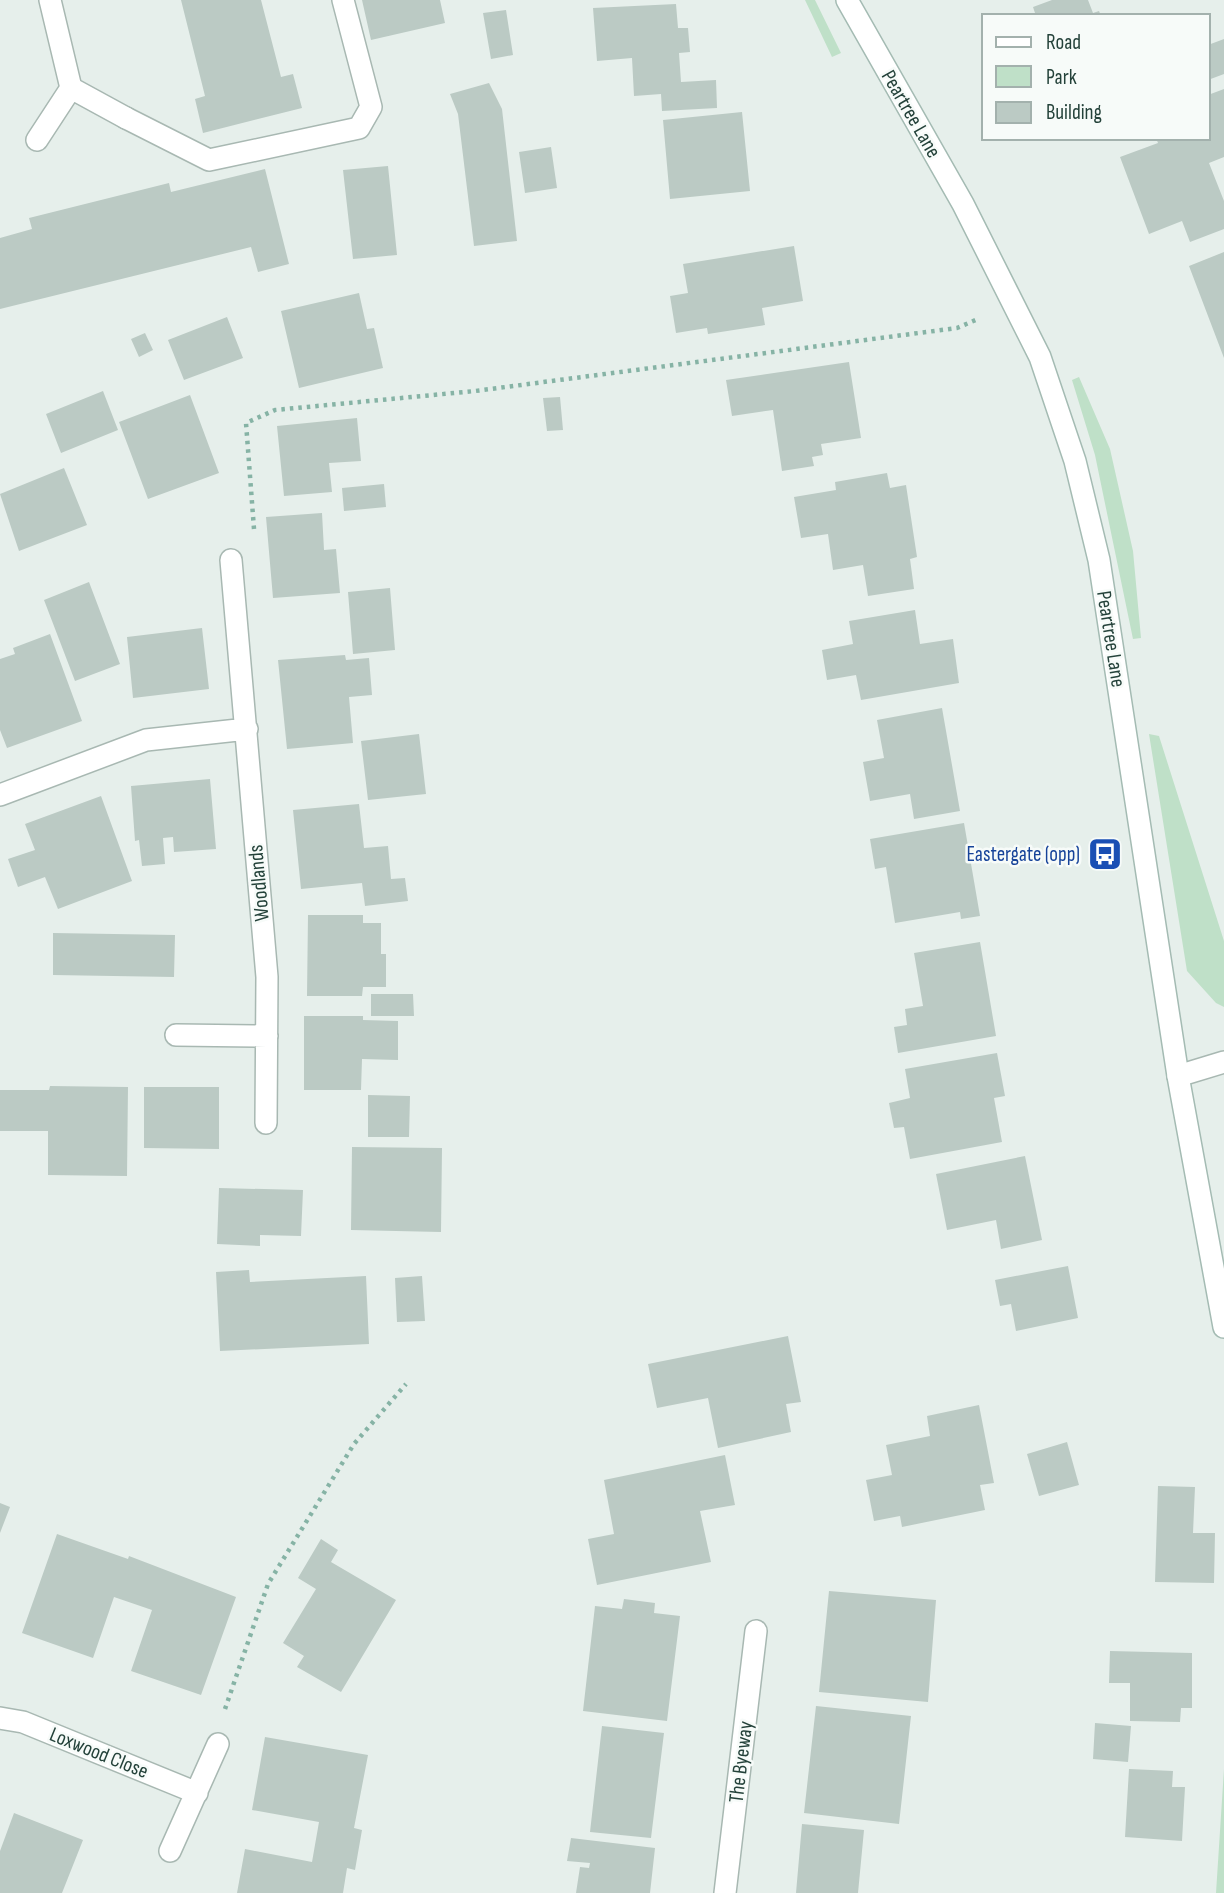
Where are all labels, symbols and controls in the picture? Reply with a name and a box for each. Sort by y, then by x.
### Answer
legend [982,14,1210,140]
text: Road [1046,30,1081,55]
text: Park [1046,65,1077,90]
street label: Peartree Lane [876,66,946,162]
text: Building [1046,100,1102,125]
street label: Peartree Lane [1091,589,1131,689]
bus stop icon: Eastergate (opp) [1086,835,1124,873]
place label: Eastergate (opp) [966,842,1080,867]
street label: Woodlands [243,844,275,922]
street label: The Byeway [724,1720,758,1804]
street label: Loxwood Close [46,1722,152,1784]

